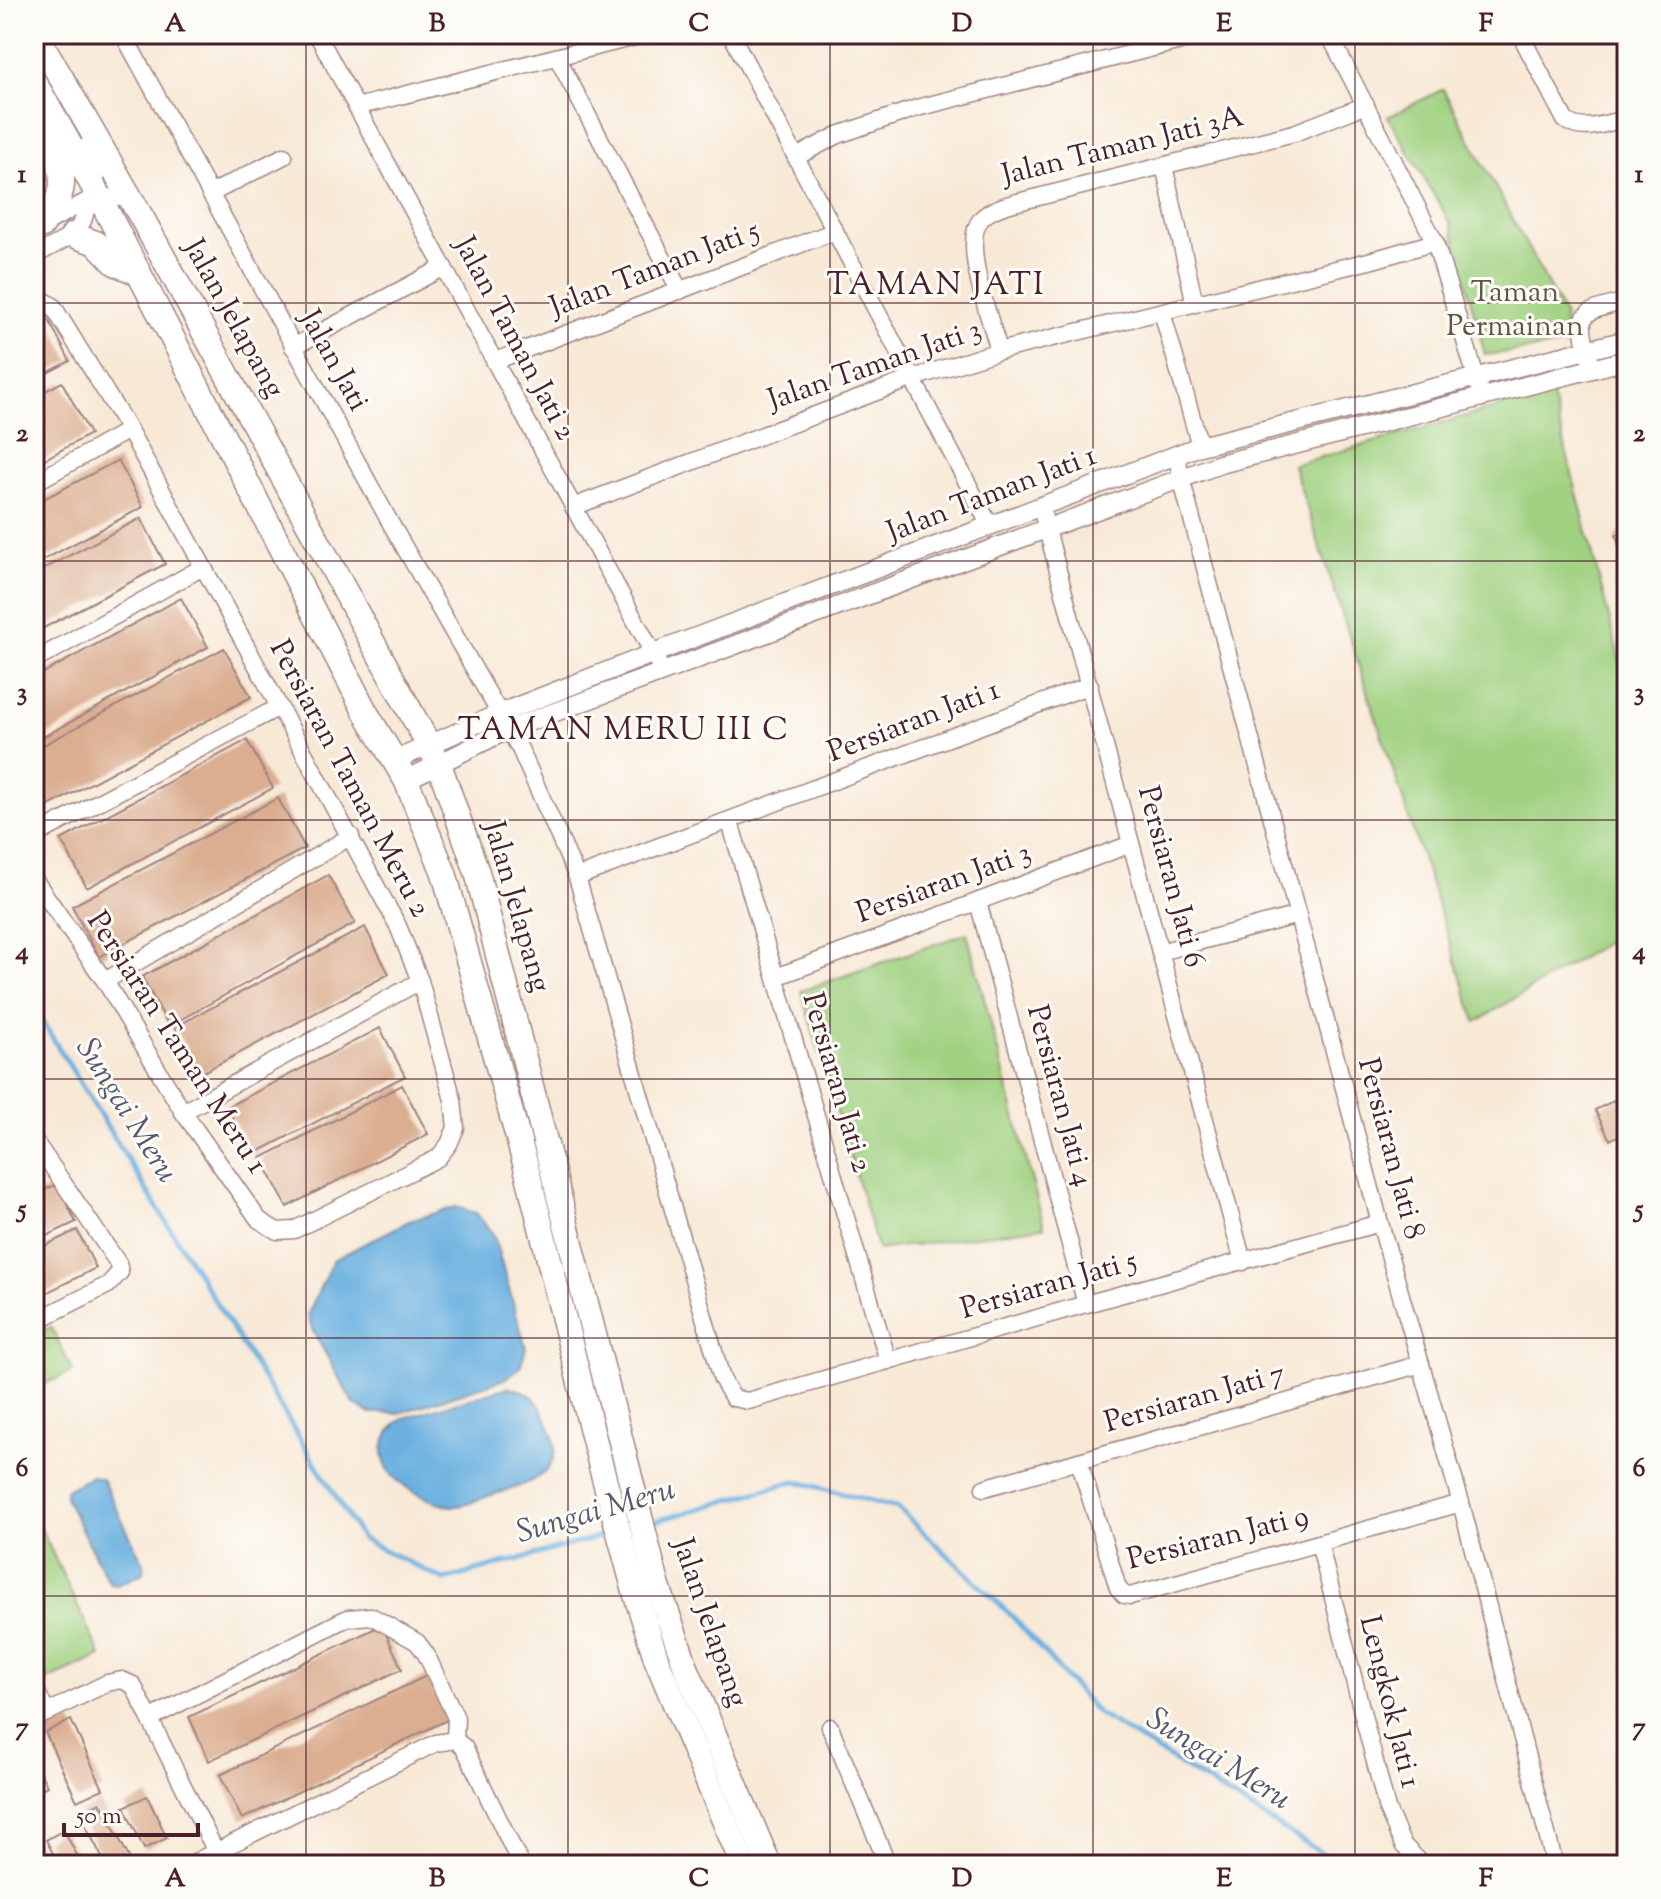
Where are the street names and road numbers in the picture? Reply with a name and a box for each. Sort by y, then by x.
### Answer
street label: Jalan Taman Jati 3A [996,96,1248,198]
street label: Jalan Taman Jati 5 [542,210,766,330]
street label: Jalan Taman Jati 2 [441,228,586,449]
street label: Jalan Jelapang [171,230,294,406]
street label: Jalan Jati [287,301,378,419]
street label: Jalan Taman Jati 3 [760,309,988,423]
street label: Jalan Taman Jati 1 [879,435,1103,555]
street label: Persiaran Taman Meru 2 [258,633,440,925]
street label: Persiaran Jati 1 [822,669,1006,775]
street label: Persiaran Jati 6 [1125,782,1215,972]
street label: Jalan Jelapang [471,815,561,997]
street label: Persiaran Jati 3 [851,832,1037,936]
street label: Persiaran Taman Meru 1 [75,903,277,1183]
street label: Persiaran Jati 2 [790,988,882,1178]
street label: Persiaran Jati 4 [1014,1000,1104,1192]
street label: Persiaran Jati 8 [1345,1054,1435,1244]
street label: Persiaran Jati 5 [956,1240,1142,1332]
street label: Persiaran Jati 7 [1100,1353,1290,1445]
street label: Persiaran Jati 9 [1123,1496,1313,1582]
street label: Jalan Jelapang [659,1531,758,1713]
street label: Lengkok Jati 1 [1347,1611,1431,1793]

